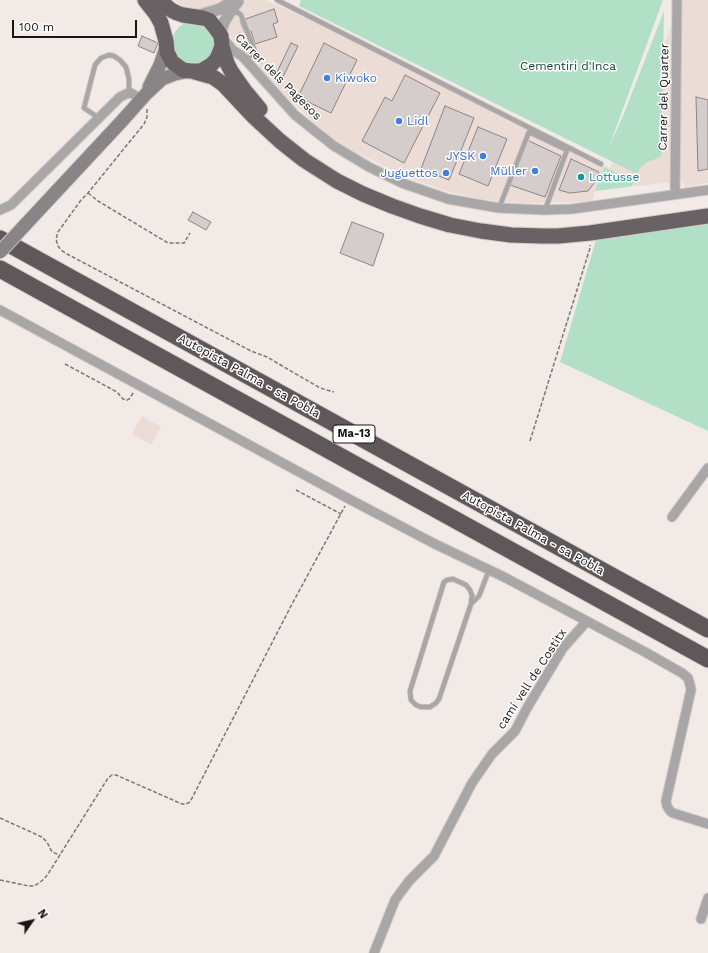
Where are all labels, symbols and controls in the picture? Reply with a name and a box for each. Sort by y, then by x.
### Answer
scale bar [14,12,139,38]
text: 100 m [19,20,54,34]
street label: Carrer dels Pagesos [232,31,324,123]
street label: Carrer del Quarter [656,43,672,151]
park label: Cementiri d'Inca [520,59,616,73]
place label: Kiwoko [335,71,377,85]
marker: Kiwoko [322,73,332,83]
place label: Lidl [407,114,429,128]
marker: Lidl [394,116,404,126]
place label: JYSK [446,149,475,163]
marker: JYSK [478,151,488,161]
place label: Müller [490,164,527,178]
place label: Juguettos [381,166,438,180]
marker: Müller [530,166,540,176]
marker: Juguettos [441,168,451,178]
place label: Lottusse [589,170,639,184]
marker: Lottusse [576,172,586,182]
street label: Autopista Palma - sa Pobla [175,331,323,421]
road number: Ma-13 [333,425,375,443]
street label: Autopista Palma - sa Pobla [459,488,607,578]
street label: camí vell de Costitx [494,626,570,732]
north arrow [12,901,52,941]
text: N [35,907,50,921]

